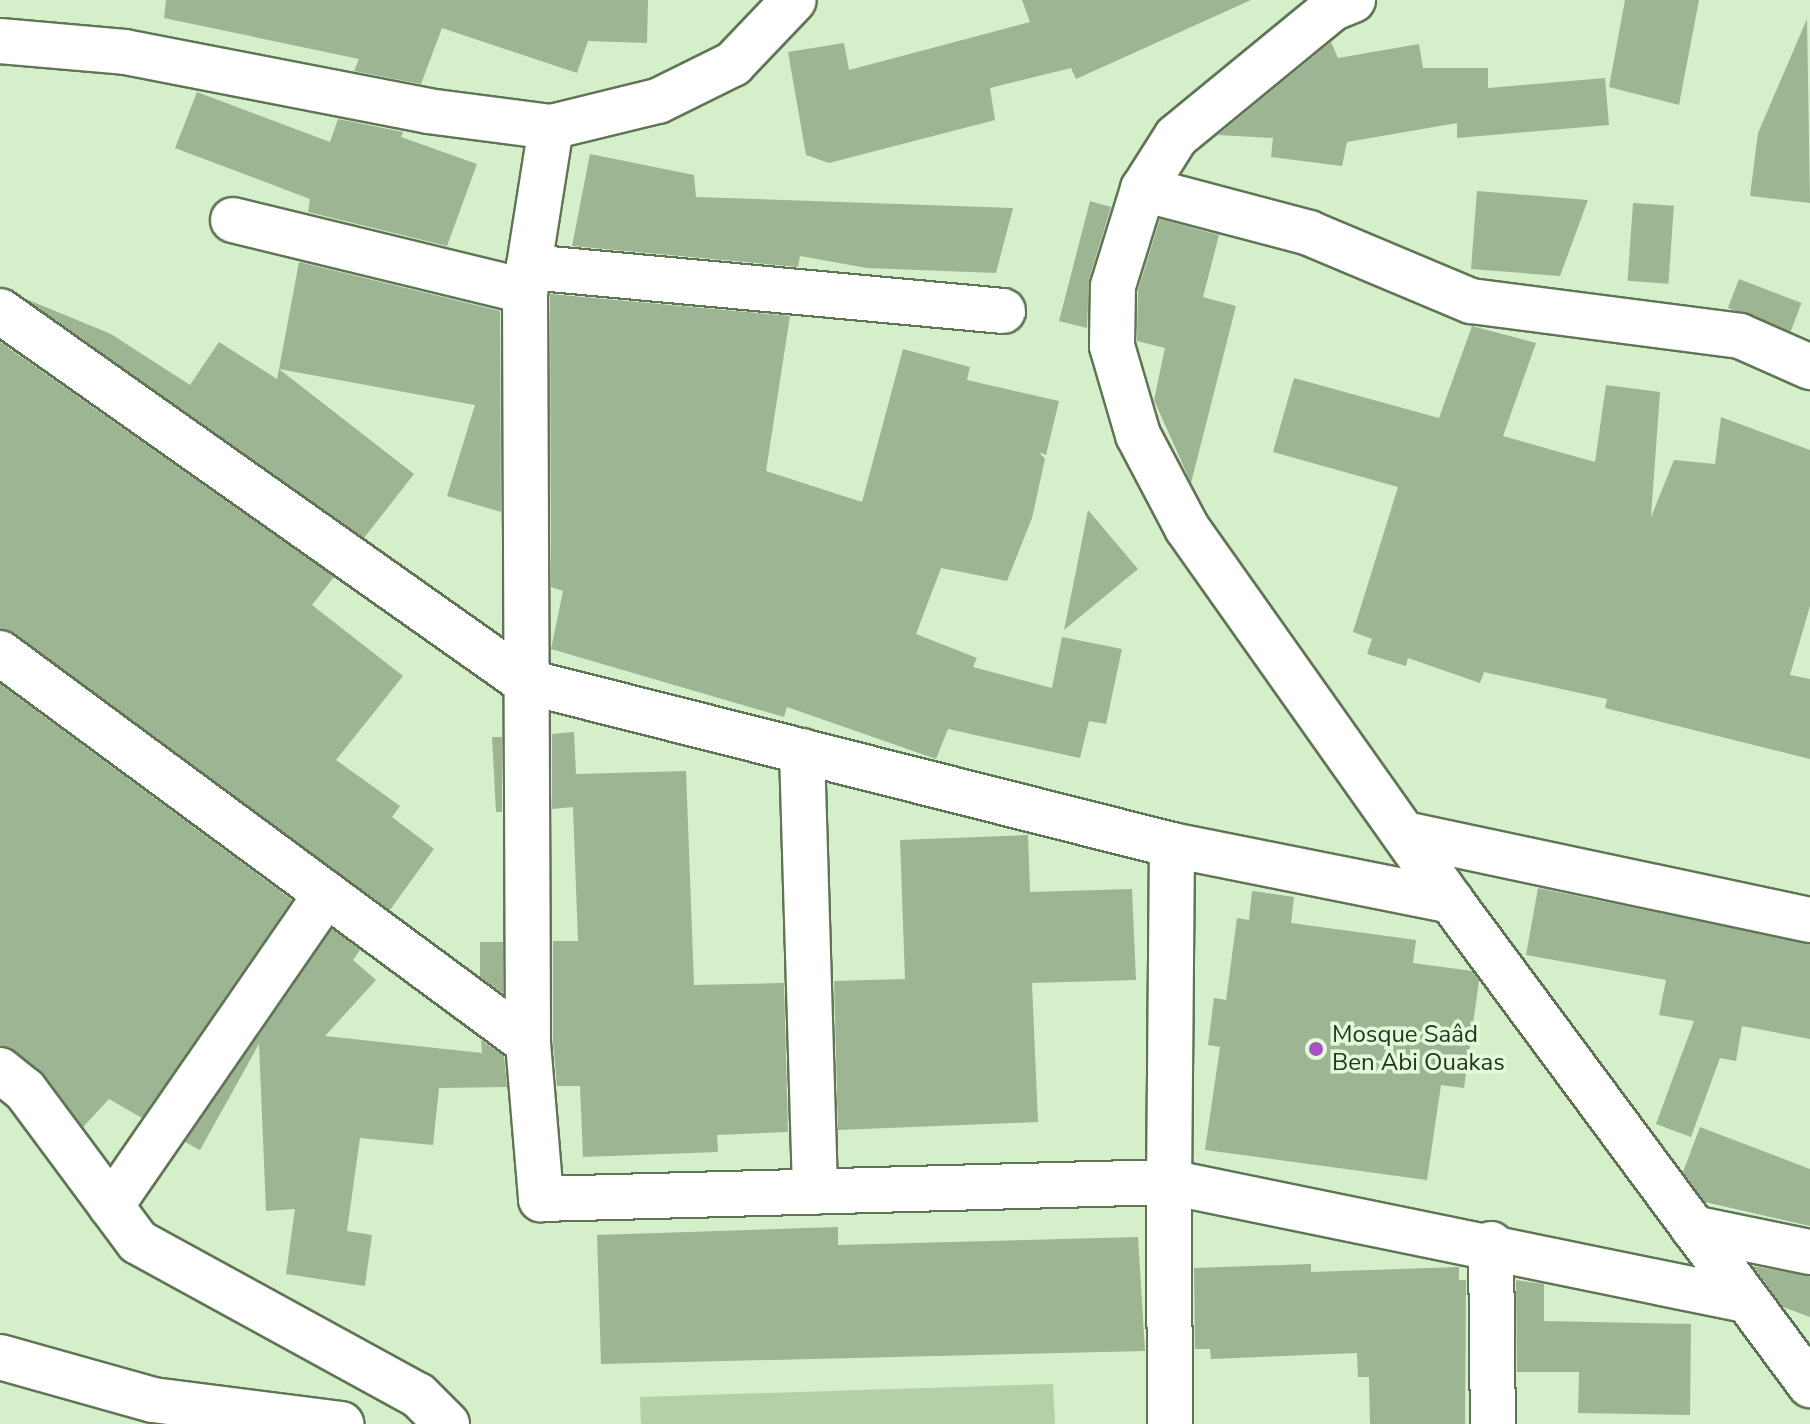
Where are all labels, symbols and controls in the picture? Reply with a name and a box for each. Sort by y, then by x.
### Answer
place label: Mosque Saâd Ben Abi Ouakas [1332,1021,1505,1077]
marker: Mosque Saâd Ben Abi Ouakas [1307,1040,1325,1058]

